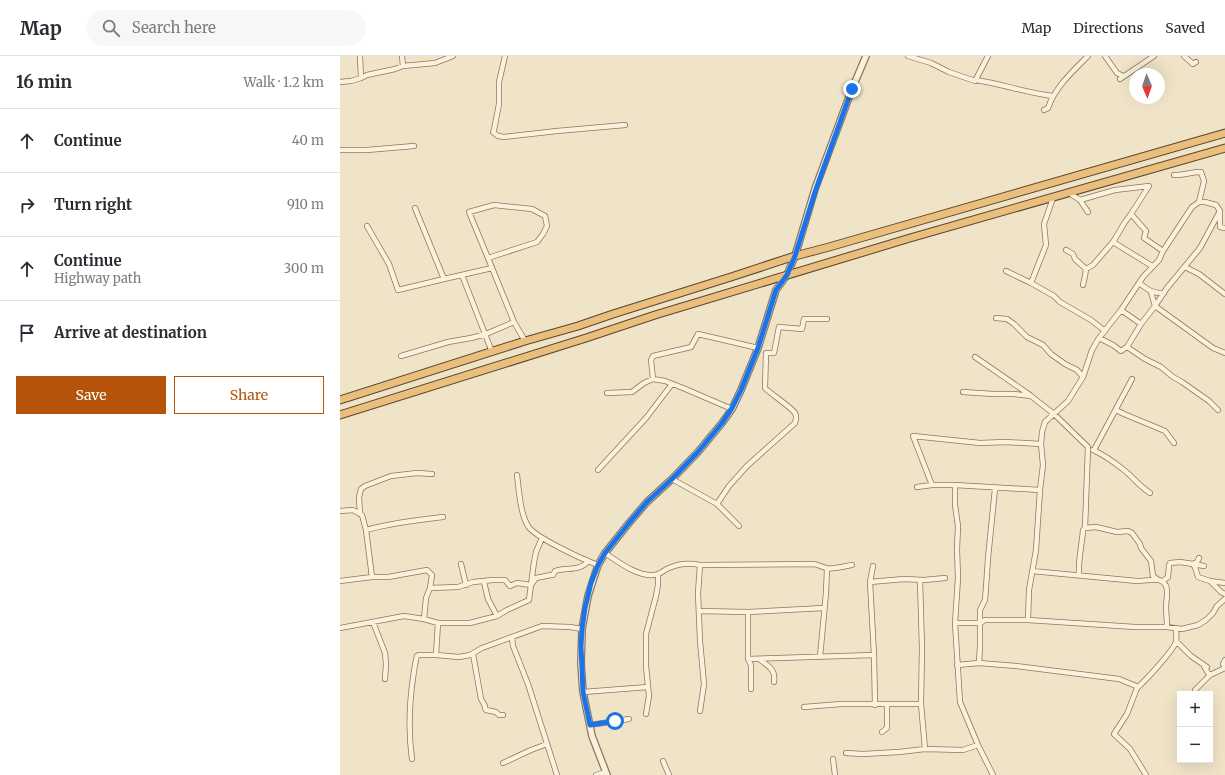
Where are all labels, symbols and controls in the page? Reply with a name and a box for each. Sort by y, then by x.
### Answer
search box [86,10,366,46]
text: Map [20,16,62,40]
icon: search [100,17,122,39]
text: Search here [132,18,216,37]
text: Map [1021,19,1051,37]
text: Directions [1073,19,1143,37]
text: Saved [1165,19,1205,37]
north arrow [1129,68,1165,104]
text: 16 min [16,71,72,93]
text: Walk · 1.2 km [244,74,324,91]
route end [843,80,861,98]
icon: ahead [16,130,38,152]
text: Continue [54,131,122,150]
text: 40 m [292,132,324,149]
icon: right [16,194,38,216]
text: Turn right [54,195,132,214]
text: 910 m [287,196,324,213]
text: Continue [54,251,122,270]
icon: ahead [16,258,38,280]
text: 300 m [284,260,324,277]
text: Highway path [54,270,141,287]
icon: arrive [16,322,38,344]
text: Arrive at destination [54,323,207,342]
button: Save [16,376,166,414]
button: Share [174,376,324,414]
map controls [1177,691,1213,763]
button: + [1177,691,1213,727]
route start [606,712,624,730]
button: − [1177,727,1213,763]

